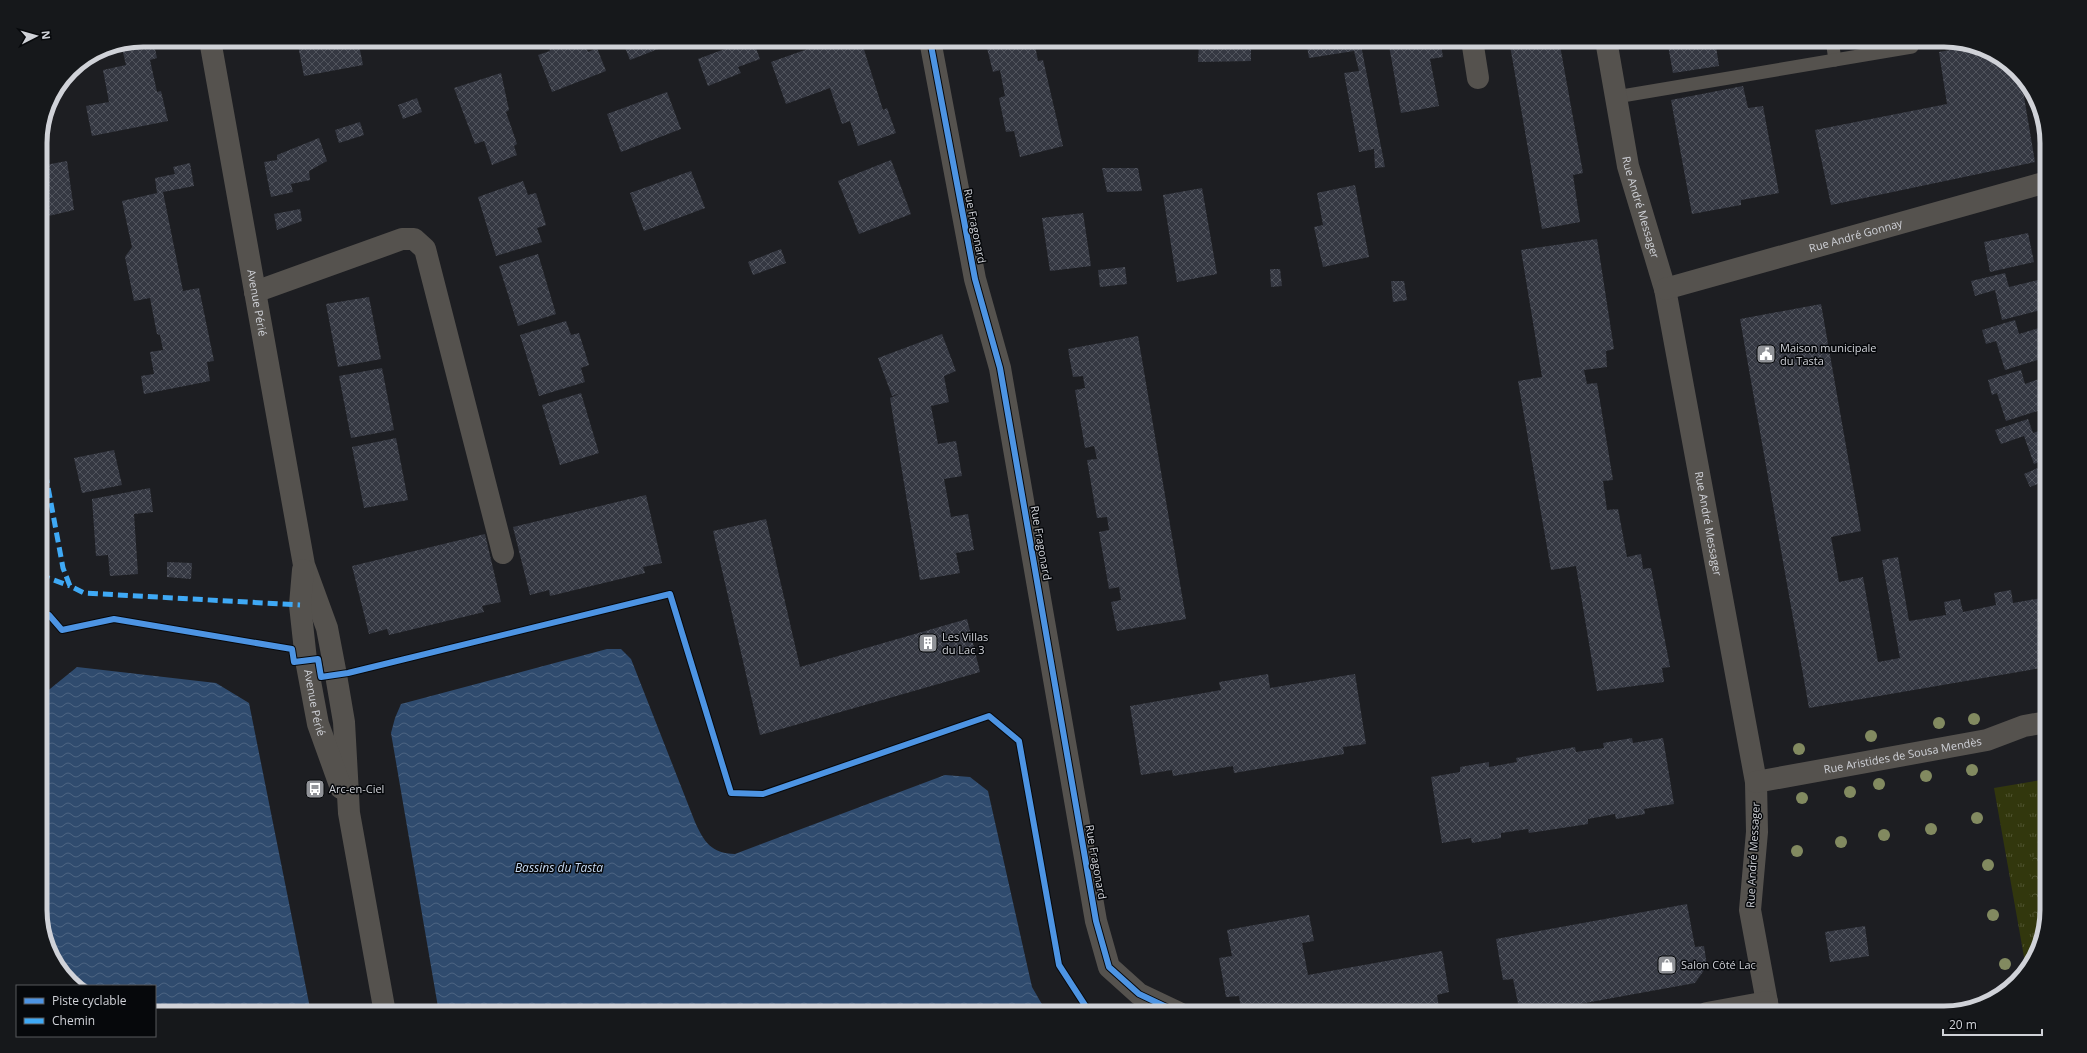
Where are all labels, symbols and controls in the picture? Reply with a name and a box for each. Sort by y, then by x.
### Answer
north arrow [16,16,56,56]
text: N [39,30,54,40]
street label: Rue André Messager [1619,155,1663,261]
street label: Rue Fragonard [961,187,990,264]
street label: Rue André Gonnay [1807,215,1904,255]
street label: Avenue Périé [244,268,271,337]
place label: Maison municipale du Tasta [1780,340,1877,368]
public building icon: Maison municipale du Tasta [1755,343,1777,365]
street label: Rue André Messager [1692,470,1726,578]
street label: Rue Fragonard [1028,504,1055,581]
place label: Les Villas du Lac 3 [942,629,988,657]
building icon: Les Villas du Lac 3 [917,632,939,654]
street label: Avenue Périé [301,668,330,738]
street label: Rue Aristides de Sousa Mendès [1822,733,1983,777]
bus stop icon: Arc-en-Ciel [304,778,326,800]
place label: Arc-en-Ciel [329,781,384,796]
street label: Rue André Messager [1742,801,1763,908]
street label: Rue Fragonard [1083,823,1110,900]
water label: Bassins du Tasta [515,859,603,876]
shop icon: Salon Côté Lac [1656,954,1678,976]
place label: Salon Côté Lac [1681,957,1756,972]
legend [16,985,156,1037]
text: Piste cyclable [52,992,127,1009]
scale bar [1943,1011,2042,1037]
text: Chemin [52,1012,95,1029]
text: 20 m [1949,1016,1977,1033]

